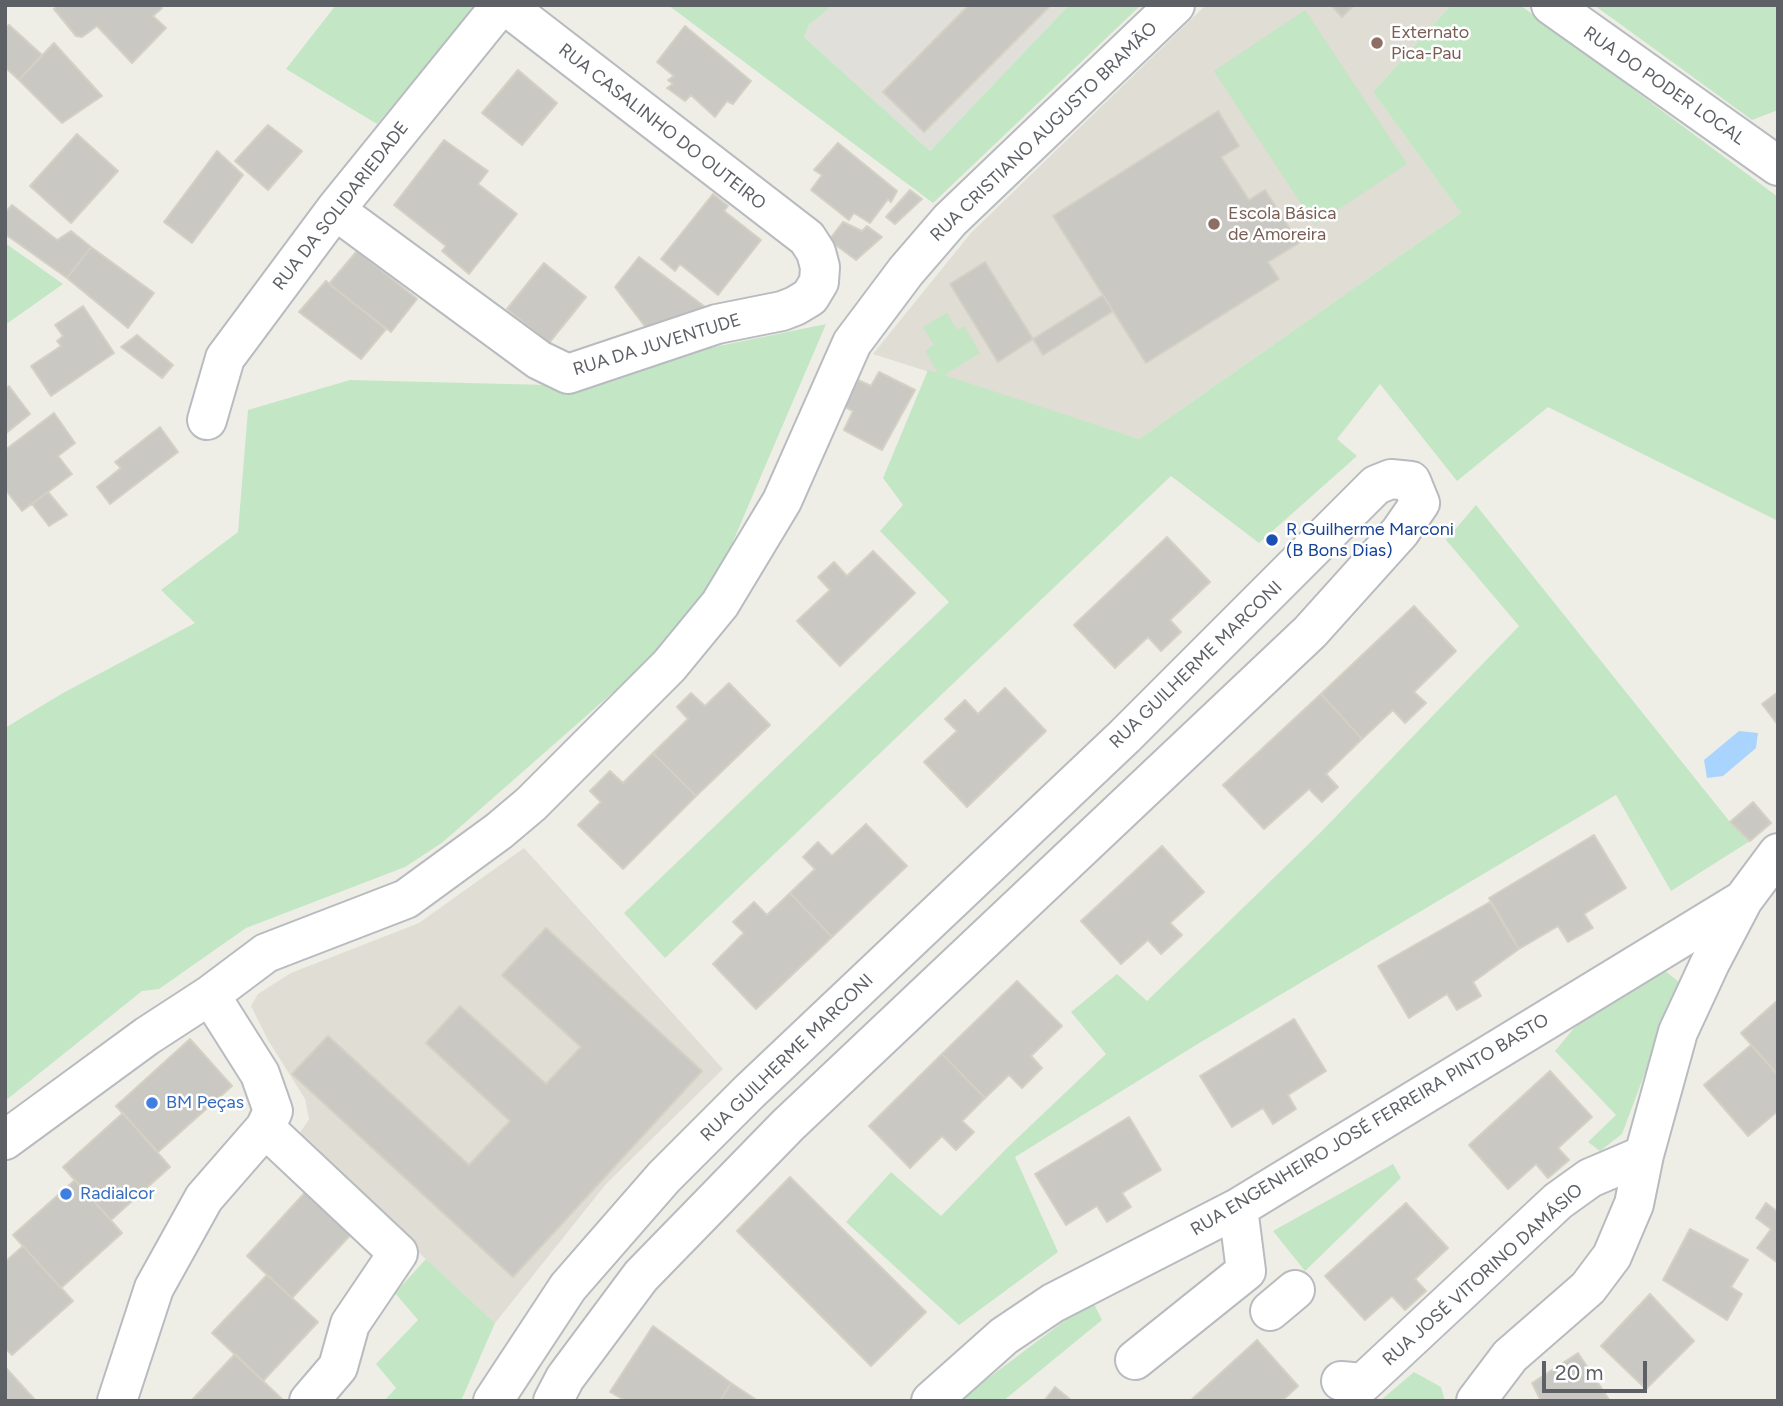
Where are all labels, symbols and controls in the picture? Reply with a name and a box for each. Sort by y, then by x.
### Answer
street label: RUA CRISTIANO AUGUSTO BRAMÃO [926,18,1162,246]
place label: Externato Pica-Pau [1391,22,1469,64]
street label: RUA DO PODER LOCAL [1579,22,1749,150]
marker: Externato Pica-Pau [1369,35,1385,51]
street label: RUA CASALINHO DO OUTEIRO [554,39,770,215]
street label: RUA DA SOLIDARIEDADE [268,117,414,295]
place label: Escola Básica de Amoreira [1228,203,1336,246]
marker: Escola Básica de Amoreira [1206,216,1222,232]
street label: RUA DA JUVENTUDE [571,309,743,381]
place label: R Guilherme Marconi (B Bons Dias) [1286,519,1454,562]
marker: R Guilherme Marconi (B Bons Dias) [1264,532,1280,548]
street label: RUA GUILHERME MARCONI [1105,577,1287,753]
street label: RUA GUILHERME MARCONI [696,970,878,1146]
street label: RUA ENGENHEIRO JOSÉ FERREIRA PINTO BASTO [1187,1009,1553,1241]
place label: BM Peças [166,1092,244,1114]
marker: BM Peças [144,1095,160,1111]
street label: RUA JOSÉ VITORINO DAMÁSIO [1379,1179,1587,1371]
place label: Radialcor [80,1183,155,1205]
marker: Radialcor [58,1186,74,1202]
scale bar [1545,1346,1650,1390]
text: 20 m [1555,1360,1603,1385]

